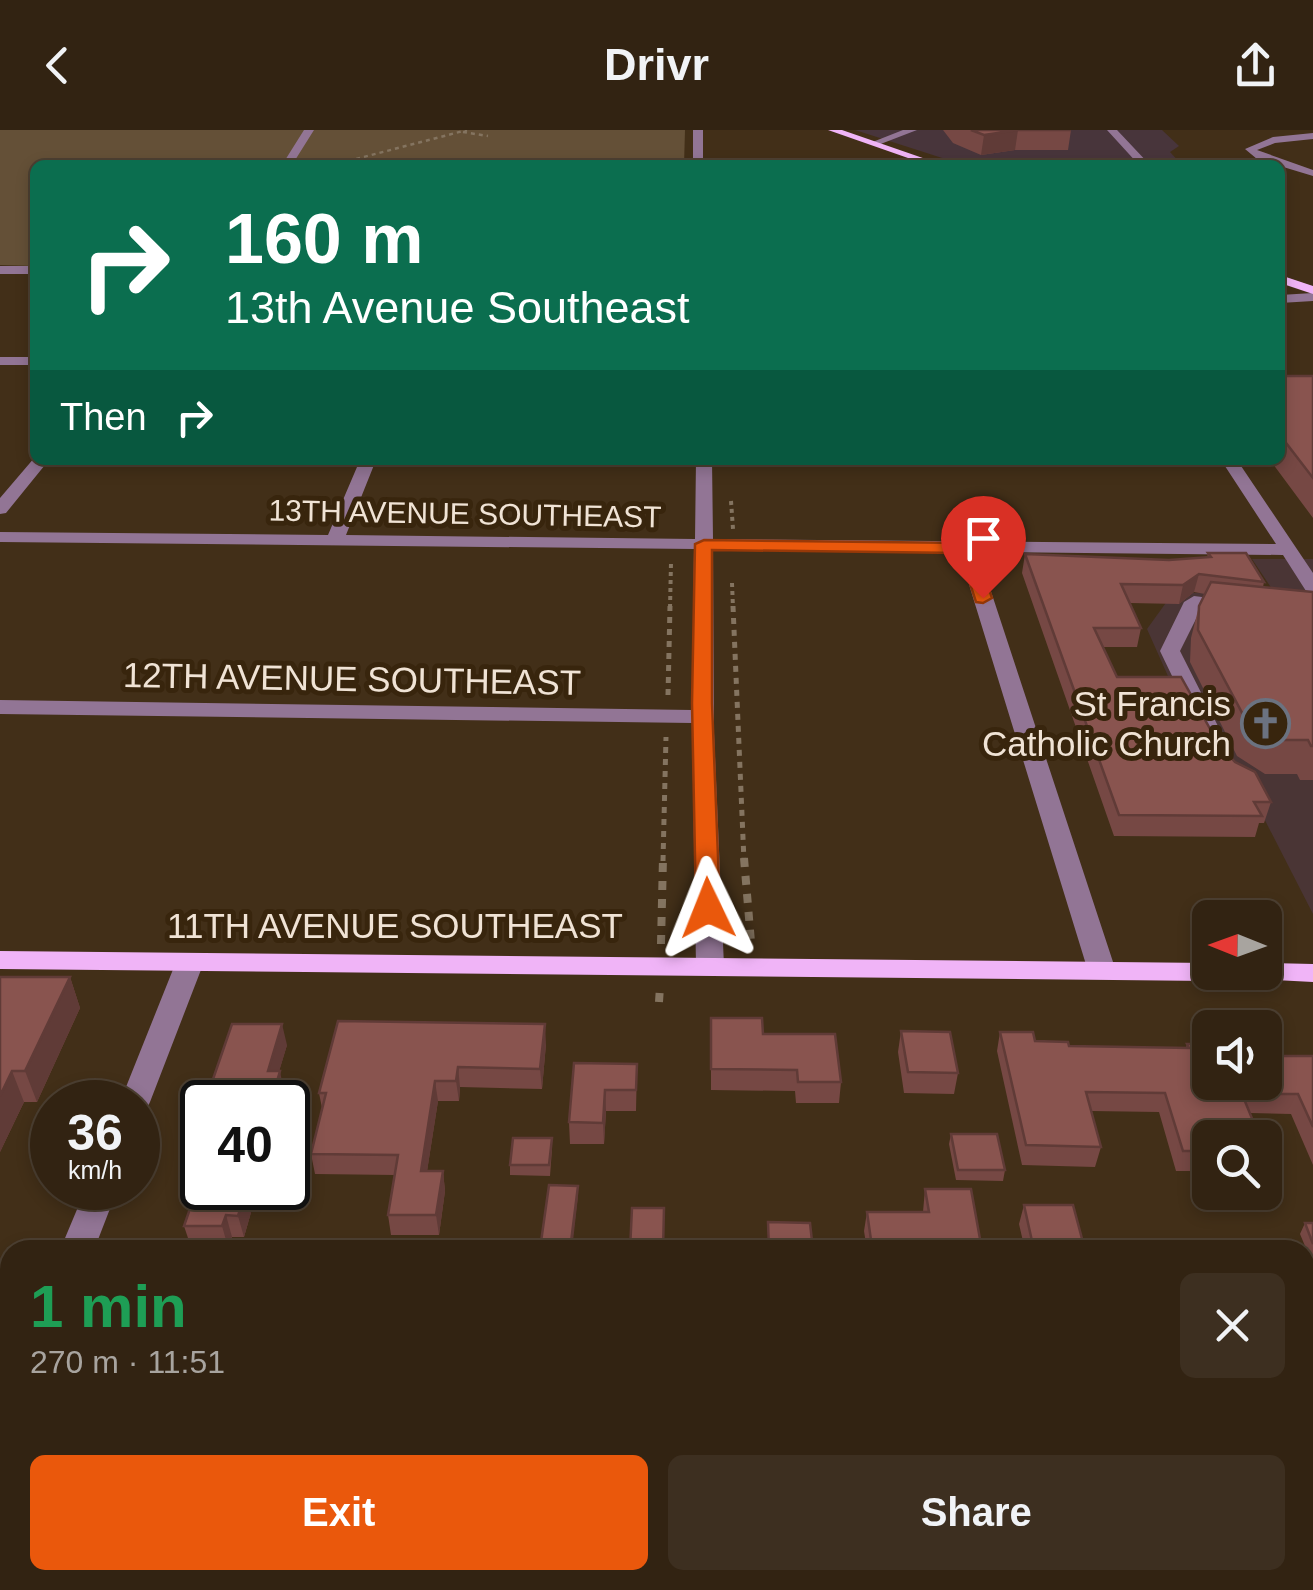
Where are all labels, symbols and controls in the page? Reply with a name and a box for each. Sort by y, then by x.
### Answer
icon: back [30,38,85,93]
icon: share [1228,38,1283,93]
text: Drivr [604,39,709,90]
icon: right [60,200,190,330]
text: 160 m [225,200,423,278]
text: 13th Avenue Southeast [225,282,690,333]
icon: right [167,390,222,445]
text: Then [60,396,147,438]
street label: 13TH AVENUE SOUTHEAST [268,494,662,533]
pin [941,496,1026,599]
icon: arrive [956,511,1011,566]
street label: 12TH AVENUE SOUTHEAST [123,655,581,702]
place label: St Francis Catholic Church [982,684,1231,763]
church icon: St Francis Catholic Church [1240,698,1292,750]
position arrow [656,856,760,960]
north arrow [1192,900,1282,990]
map controls [1192,900,1282,1210]
street label: 11TH AVENUE SOUTHEAST [167,906,623,945]
button: sound [1192,1010,1282,1100]
speed limit sign: 40 [180,1080,310,1210]
text: 36 [67,1105,123,1161]
button: search [1192,1120,1282,1210]
text: km/h [68,1156,122,1184]
text: 1 min [30,1273,187,1340]
button: close [1180,1273,1285,1378]
text: 270 m · 11:51 [30,1344,225,1380]
button: Exit [30,1455,648,1570]
button: Share [668,1455,1285,1570]

